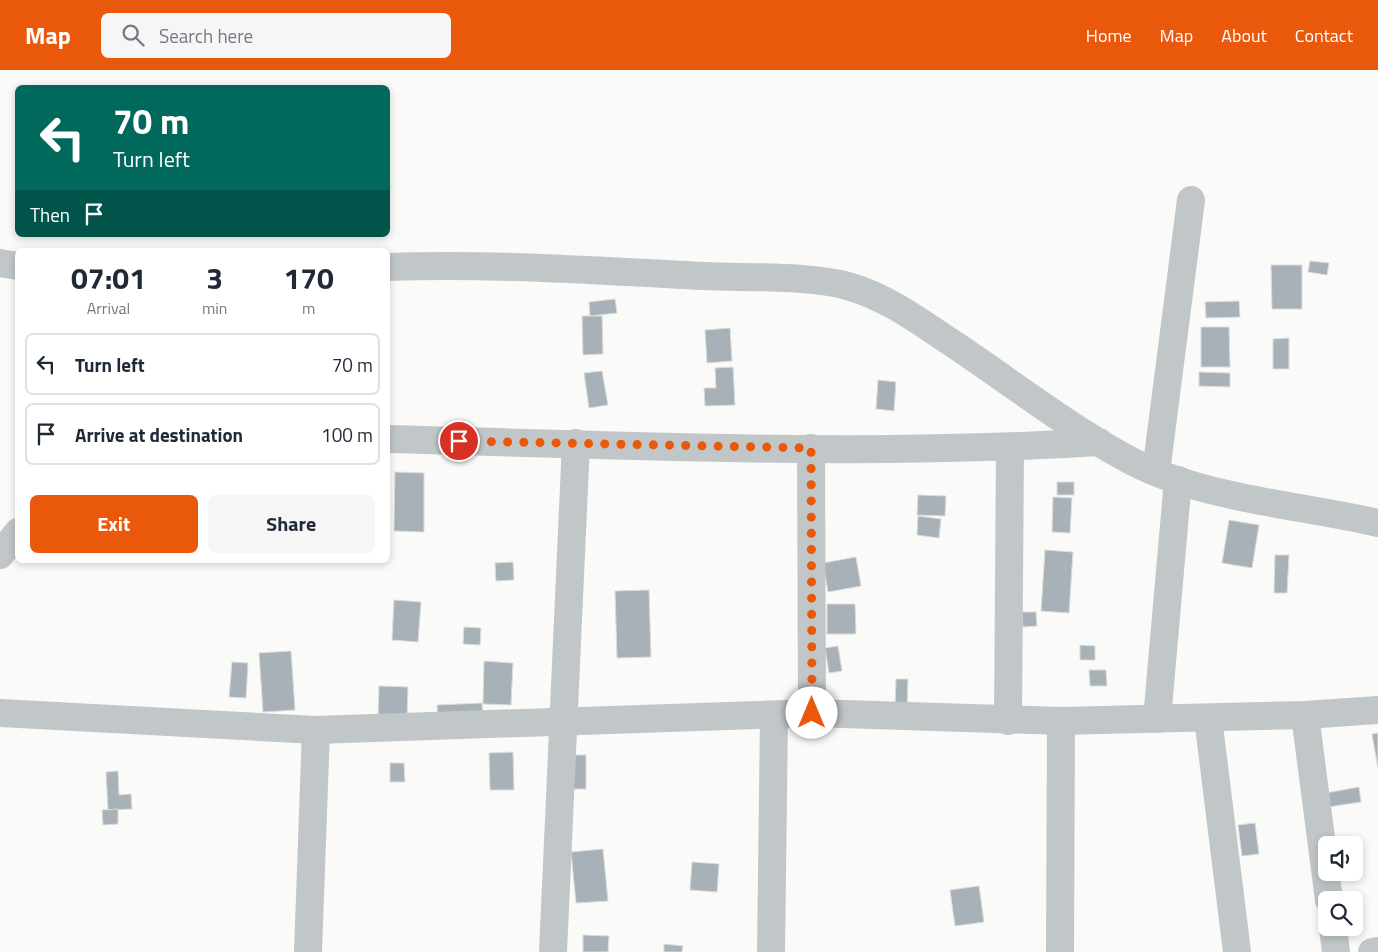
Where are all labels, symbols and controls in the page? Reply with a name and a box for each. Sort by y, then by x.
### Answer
search box [101,13,451,58]
text: Map [25,17,71,53]
icon: search [119,21,147,49]
text: Search here [159,21,253,50]
text: Home [1086,22,1132,49]
text: Map [1160,22,1193,49]
text: About [1221,22,1267,49]
text: Contact [1295,22,1353,49]
text: 70 m [113,94,189,148]
icon: left [30,105,95,170]
text: Turn left [113,142,190,176]
text: Then [30,200,70,229]
icon: arrive [80,200,108,228]
text: 07:01 [71,255,146,301]
text: 3 [206,255,223,301]
text: 170 [284,255,334,301]
text: Arrival [87,296,130,320]
text: min [202,296,227,320]
text: m [302,296,315,320]
icon: left [32,350,60,378]
text: Turn left [75,350,145,379]
text: 70 m [332,350,373,379]
icon: arrive [32,420,60,448]
text: Arrive at destination [75,420,243,449]
text: 100 m [321,420,373,449]
pin [438,420,480,462]
icon: arrive [445,427,473,455]
button: Exit [30,495,198,553]
button: Share [208,495,375,553]
position arrow [785,686,837,738]
map controls [1318,836,1363,936]
button: sound [1318,836,1363,881]
button: search [1318,891,1363,936]

